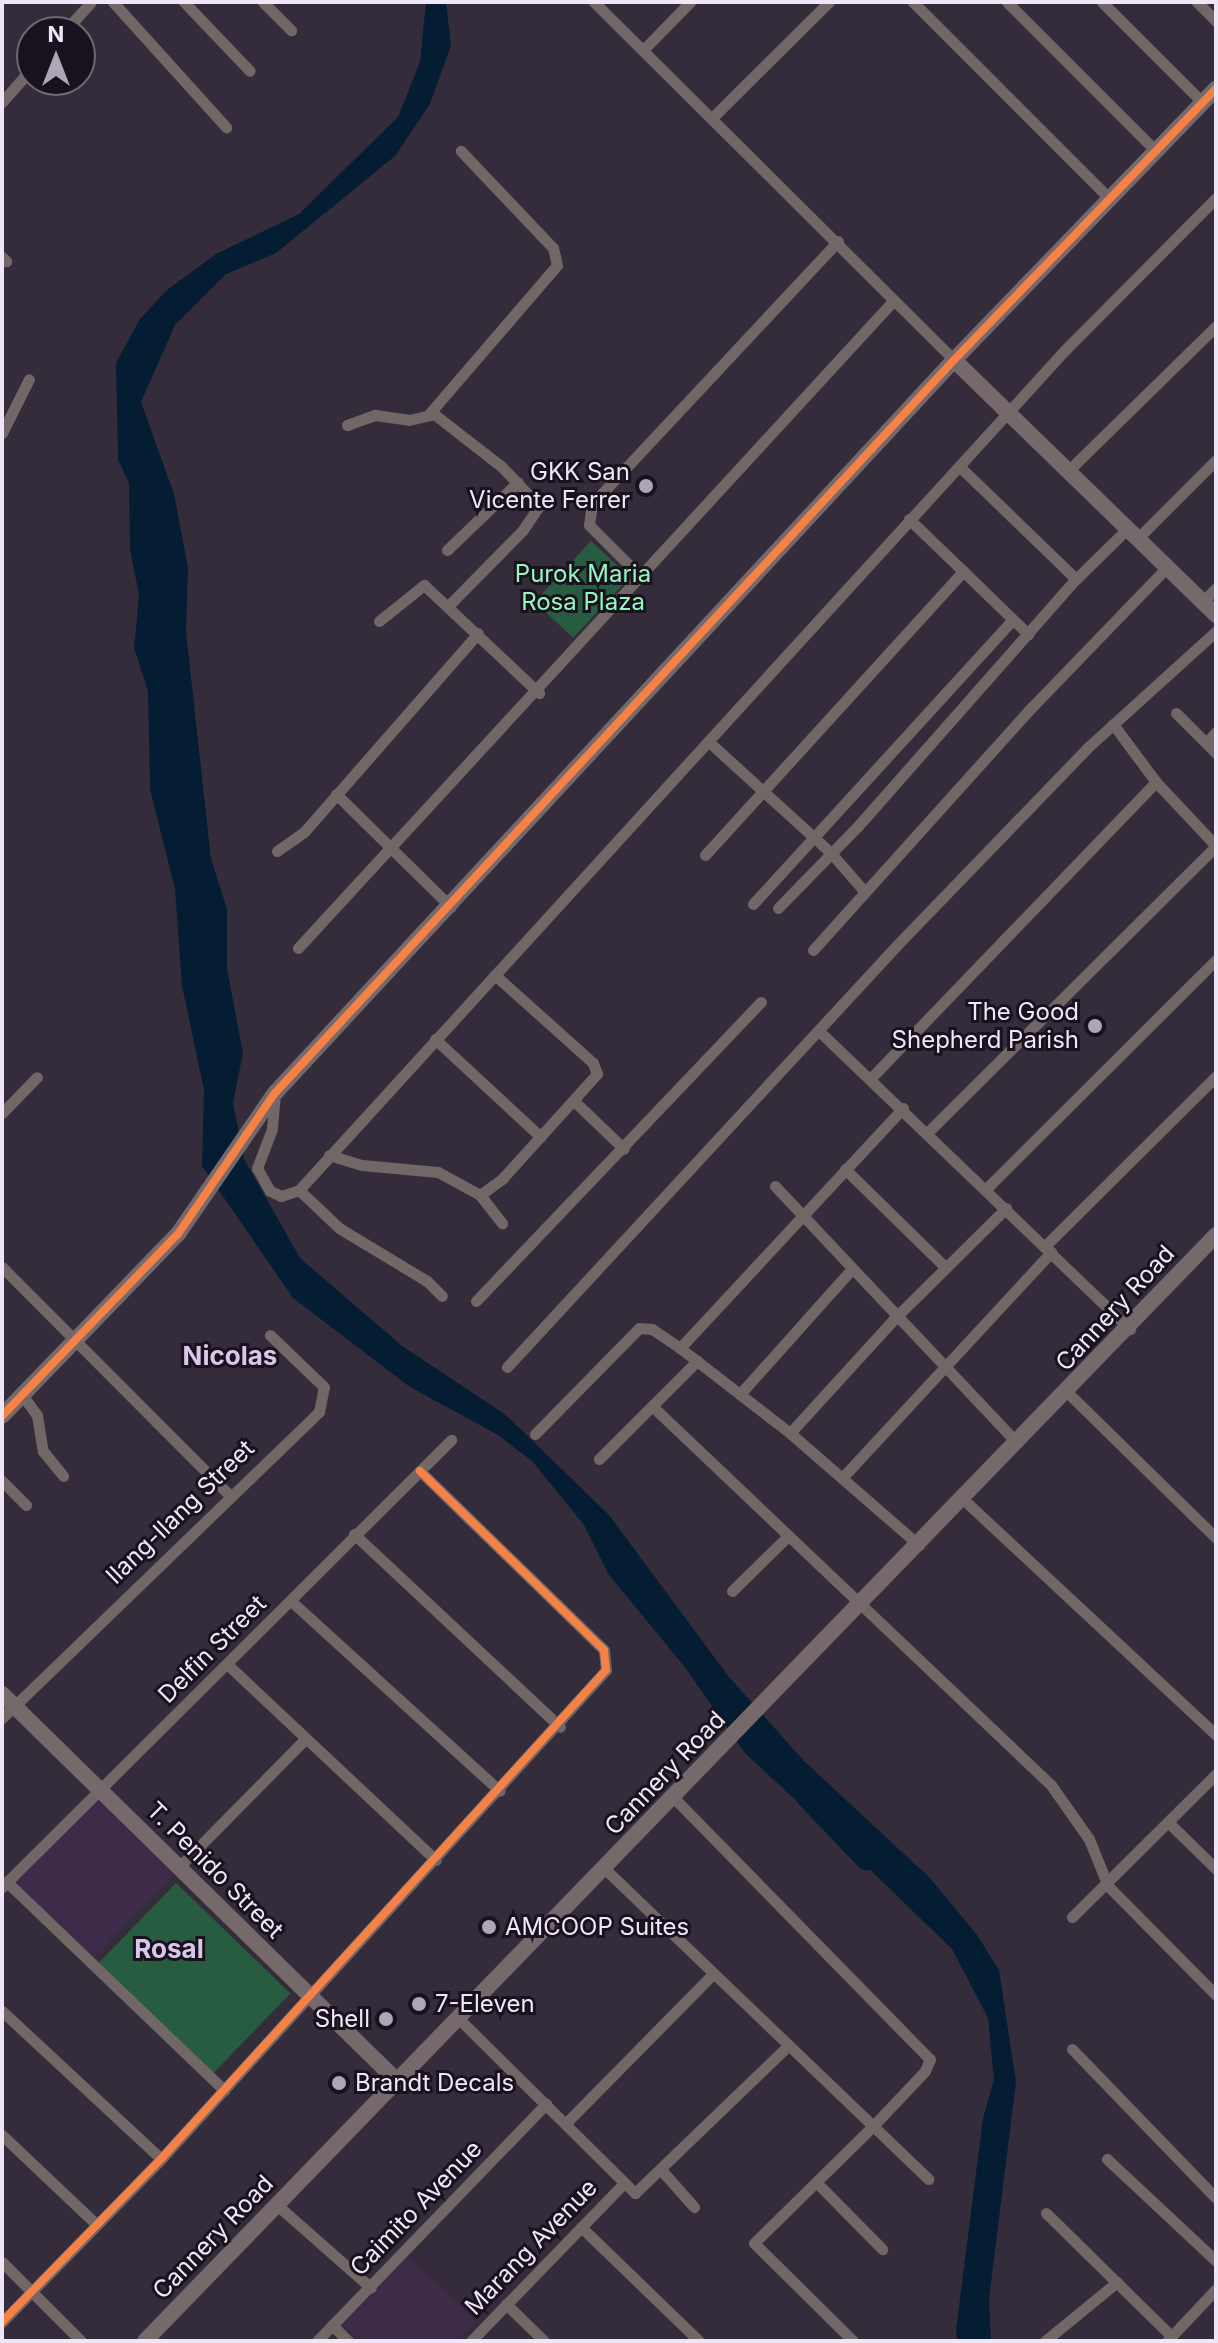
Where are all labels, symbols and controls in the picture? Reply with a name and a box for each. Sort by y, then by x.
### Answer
north arrow [16,16,96,96]
text: N [48,21,64,47]
place label: GKK San Vicente Ferrer [469,458,630,514]
marker: GKK San Vicente Ferrer [637,477,655,495]
park label: Purok Maria Rosa Plaza [515,560,651,616]
place label: The Good Shepherd Parish [892,998,1079,1054]
marker: The Good Shepherd Parish [1086,1017,1104,1035]
street label: Cannery Road [1050,1239,1180,1377]
district label: Nicolas [183,1340,277,1372]
street label: Ilang-Ilang Street [100,1434,260,1590]
street label: Delfin Street [152,1589,272,1709]
street label: Cannery Road [599,1705,731,1841]
street label: T. Penido Street [141,1796,289,1944]
place label: AMCOOP Suites [505,1913,689,1941]
marker: AMCOOP Suites [480,1918,498,1936]
district label: Rosal [134,1933,204,1965]
place label: 7-Eleven [435,1990,535,2018]
marker: 7-Eleven [410,1995,428,2013]
place label: Shell [315,2005,370,2033]
marker: Shell [377,2010,395,2028]
place label: Brandt Decals [355,2069,514,2097]
marker: Brandt Decals [330,2074,348,2092]
street label: Caimito Avenue [344,2134,488,2282]
street label: Cannery Road [147,2169,279,2305]
street label: Marang Avenue [459,2173,603,2321]

